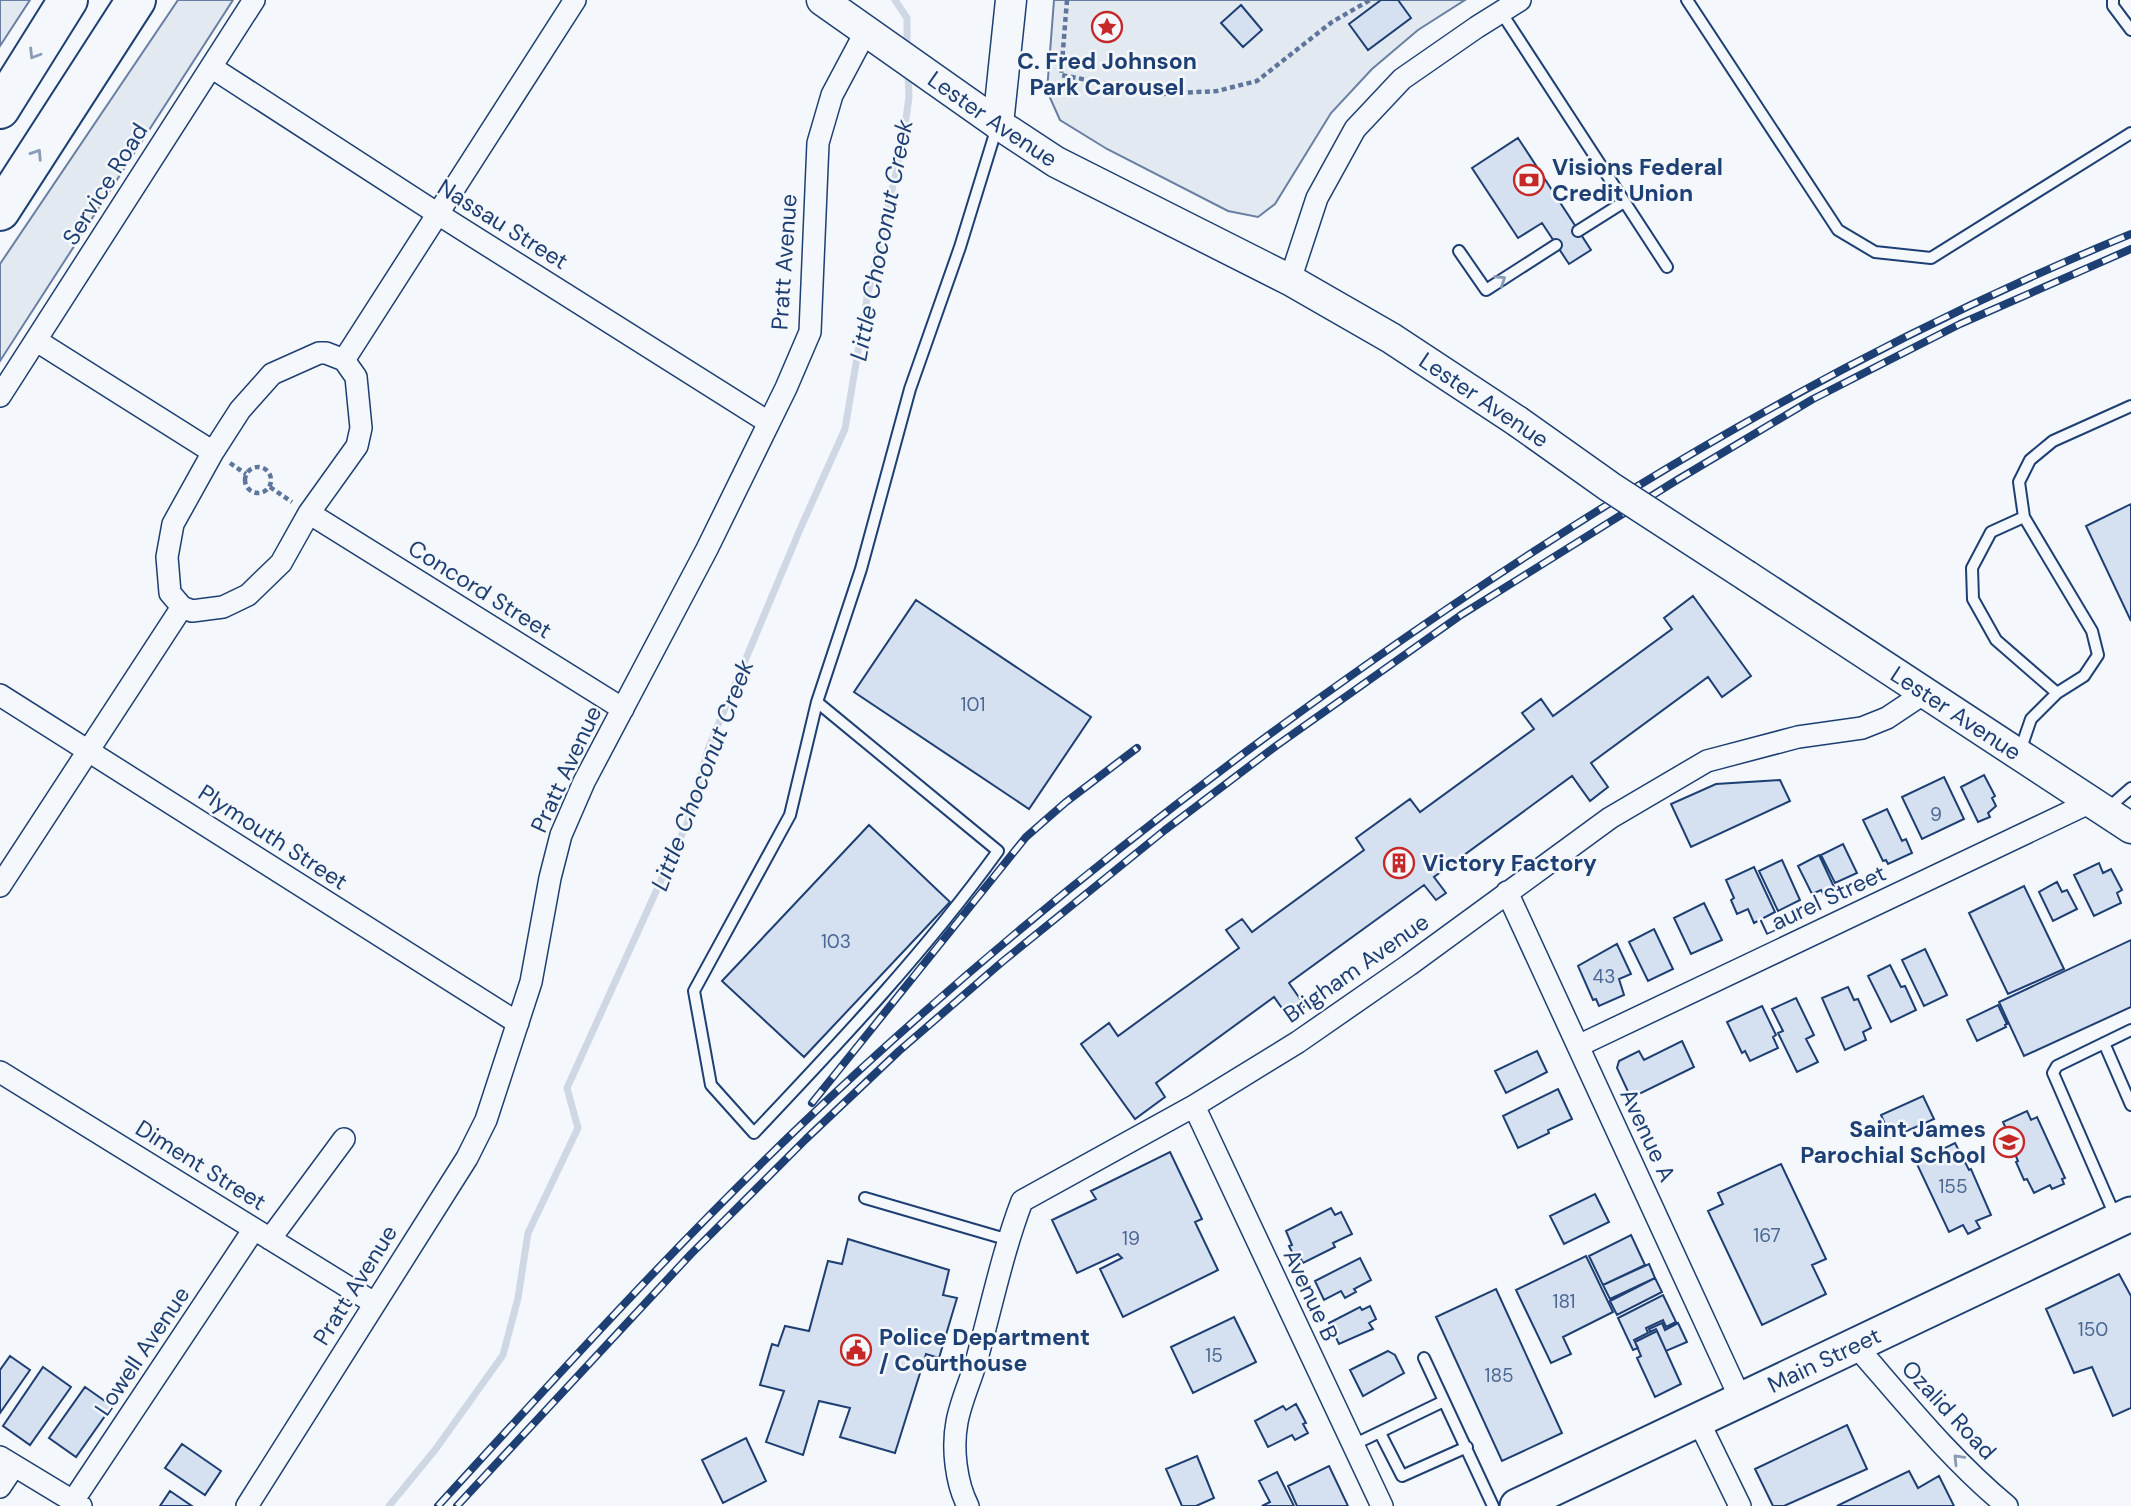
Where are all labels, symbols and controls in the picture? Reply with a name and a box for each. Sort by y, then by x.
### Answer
place icon: C. Fred Johnson Park Carousel [1090,10,1124,44]
place label: C. Fred Johnson Park Carousel [1017,46,1197,102]
one-way arrow [29,47,42,60]
street label: Lester Avenue [922,64,1063,174]
water label: Little Choconut Creek [842,116,920,363]
street label: Service Road [56,117,154,251]
one-way arrow [29,149,41,162]
place label: Visions Federal Credit Union [1552,152,1723,208]
bank icon: Visions Federal Credit Union [1512,163,1546,197]
street label: Nassau Street [432,172,574,276]
street label: Pratt Avenue [764,193,804,331]
one-way arrow [1494,275,1507,288]
street label: Lester Avenue [1413,346,1555,454]
street label: Concord Street [403,533,557,645]
water label: Little Choconut Creek [644,654,761,895]
street label: Lester Avenue [1885,659,2027,767]
house number: 101 [961,692,985,717]
street label: Pratt Avenue [524,701,608,837]
street label: Plymouth Street [193,778,353,896]
house number: 9 [1930,802,1942,827]
building icon: Victory Factory [1382,846,1416,880]
place label: Victory Factory [1422,848,1597,878]
street label: Laurel Street [1755,858,1891,942]
street label: Brigham Avenue [1277,907,1435,1029]
house number: 103 [821,929,851,954]
house number: 43 [1593,964,1615,989]
street label: Avenue A [1613,1084,1683,1186]
street label: Diment Street [130,1113,272,1217]
place label: Saint James Parochial School [1800,1114,1986,1170]
school or university icon: Saint James Parochial School [1992,1125,2026,1159]
house number: 155 [1938,1174,1968,1199]
street label: Pratt Avenue [306,1219,404,1351]
house number: 167 [1753,1223,1781,1248]
house number: 19 [1122,1226,1140,1251]
street label: Avenue B [1277,1244,1345,1346]
street label: Lowell Avenue [88,1281,196,1421]
house number: 181 [1552,1289,1576,1314]
house number: 150 [2078,1317,2108,1342]
street label: Main Street [1763,1320,1886,1400]
place label: Police Department / Courthouse [879,1322,1090,1378]
public building icon: Police Department / Courthouse [839,1333,873,1367]
house number: 15 [1205,1343,1223,1368]
street label: Ozalid Road [1895,1354,2003,1466]
house number: 185 [1484,1363,1514,1388]
one-way arrow [1954,1455,1966,1467]

